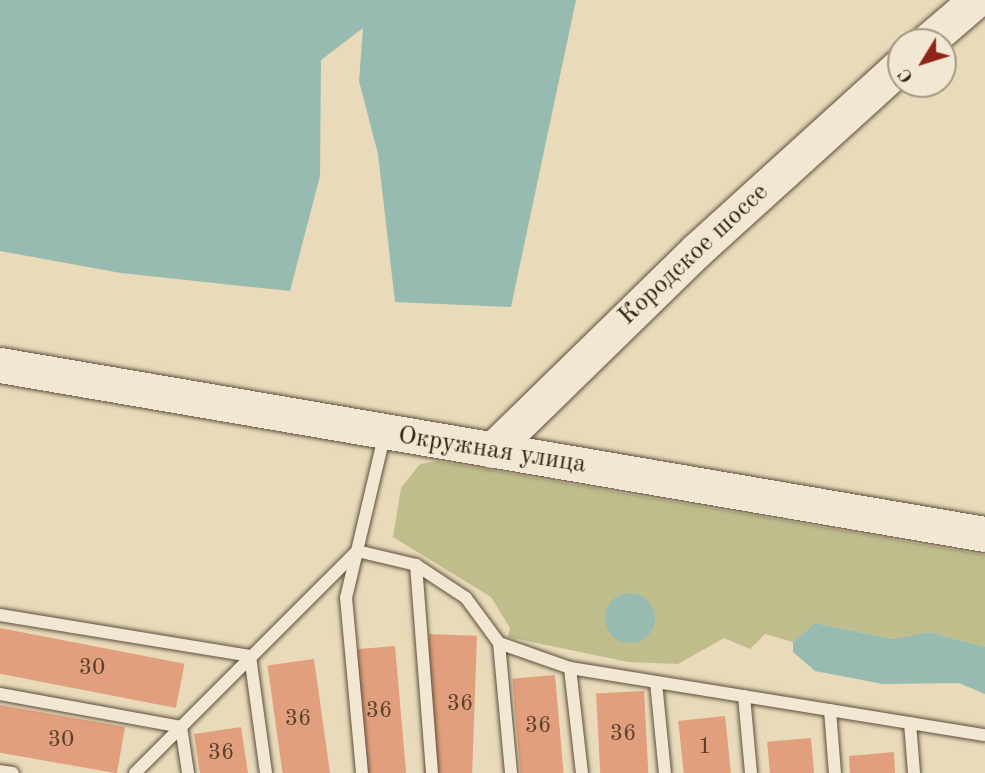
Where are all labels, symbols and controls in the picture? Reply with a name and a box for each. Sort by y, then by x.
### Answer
north arrow [887,28,957,98]
text: С [895,64,918,86]
street label: Кородское шоссе [612,177,776,333]
street label: Окружная улица [396,421,588,481]
house number: 30 [79,654,105,682]
house number: 36 [447,690,473,718]
house number: 36 [366,697,392,725]
house number: 36 [285,705,311,733]
house number: 36 [525,712,551,740]
house number: 36 [610,720,636,748]
house number: 30 [48,726,74,754]
house number: 1 [698,733,712,761]
house number: 36 [208,739,234,767]

